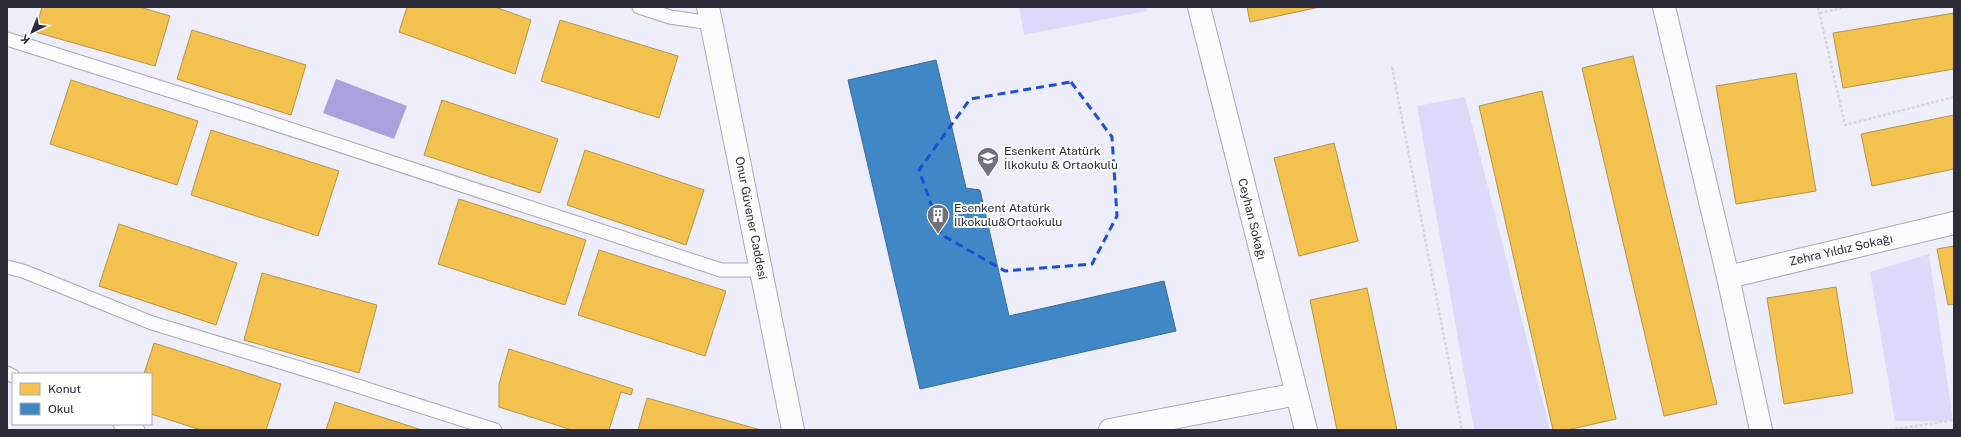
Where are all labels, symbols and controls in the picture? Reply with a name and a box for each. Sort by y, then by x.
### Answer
north arrow [12,12,52,52]
text: K [18,32,32,46]
place label: Esenkent Atatürk İlkokulu & Ortaokulu [1004,144,1118,172]
school or university icon: Esenkent Atatürk İlkokulu & Ortaokulu [975,145,1001,178]
street label: Onur Güvener Caddesi [732,155,770,281]
street label: Ceyhan Sokağı [1235,177,1269,261]
place label: Esenkent Atatürk İlkokulu&Ortaokulu [954,201,1062,229]
building icon: Esenkent Atatürk İlkokulu&Ortaokulu [925,202,951,235]
street label: Zehra Yıldız Sokağı [1788,231,1894,269]
legend [12,373,152,425]
text: Konut [48,382,82,396]
text: Okul [48,402,74,416]

